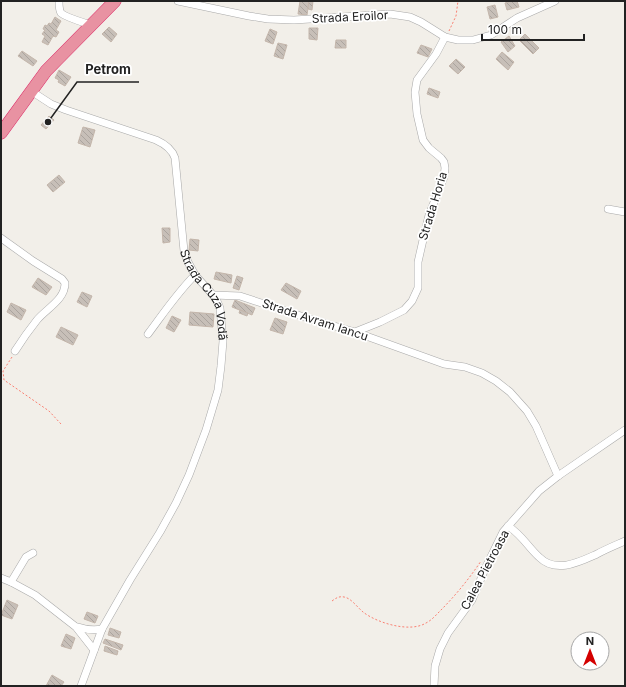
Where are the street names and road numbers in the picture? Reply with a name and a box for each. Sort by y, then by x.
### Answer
street label: Strada Eroilor [311,7,389,26]
street label: Strada Horia [415,170,450,242]
street label: Strada Cuza Vodă [177,247,231,341]
street label: Strada Avram Iancu [260,295,370,344]
street label: Calea Pietroasa [457,527,512,612]

